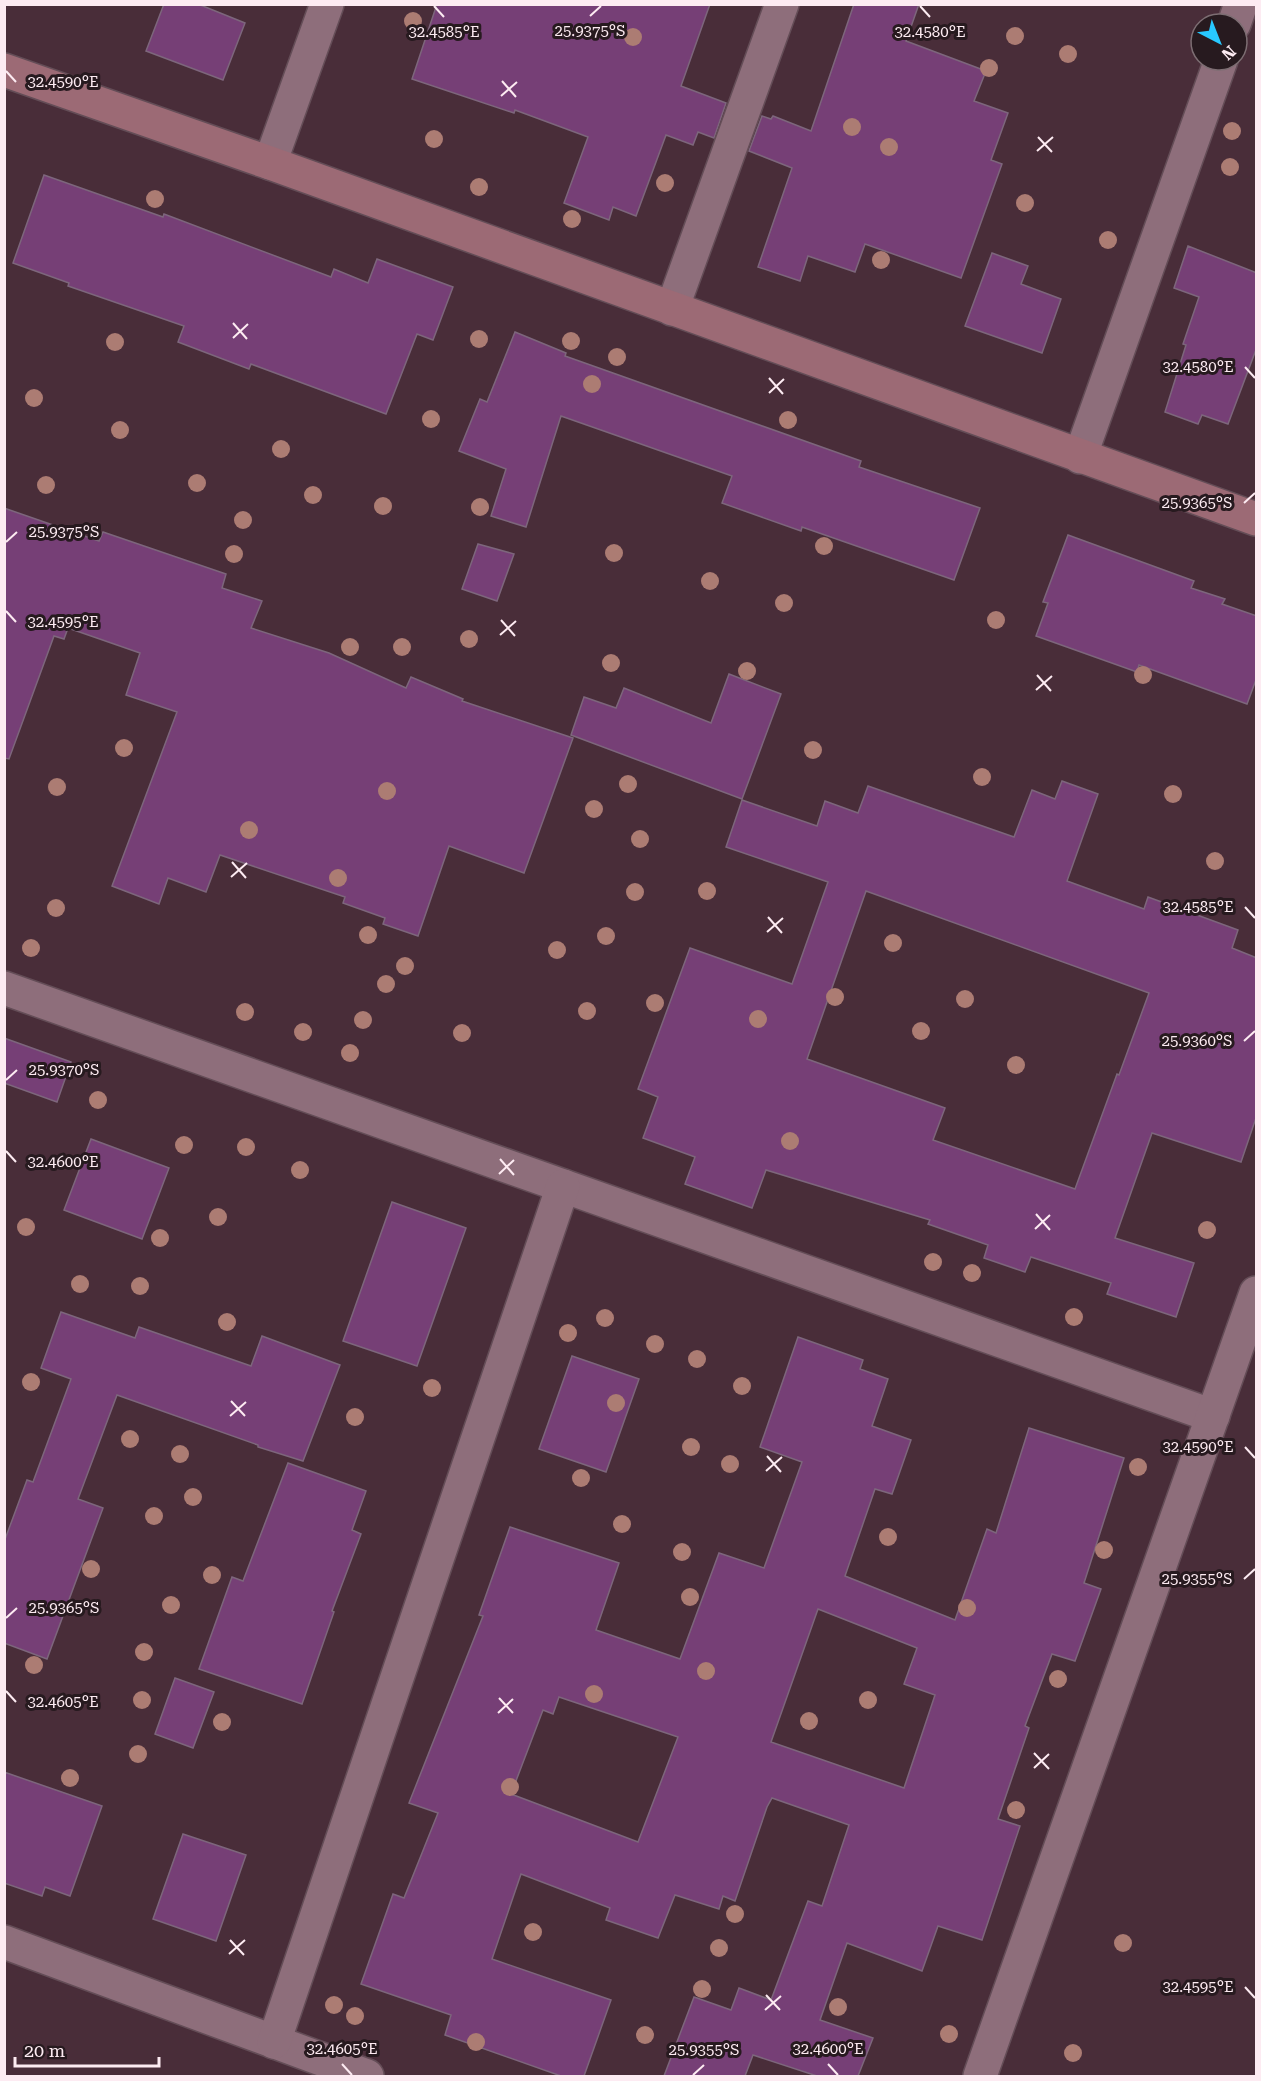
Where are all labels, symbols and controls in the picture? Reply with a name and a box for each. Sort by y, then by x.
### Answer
north arrow [1189,12,1249,72]
text: 25.9375°S [555,22,625,40]
text: 32.4585°E [408,23,480,41]
text: 32.4580°E [894,23,966,41]
text: N [1218,42,1240,64]
text: 32.4590°E [27,73,99,91]
text: 32.4580°E [1162,358,1234,376]
text: 25.9365°S [1162,494,1232,512]
text: 25.9375°S [29,523,99,541]
text: 32.4595°E [27,613,99,631]
text: 32.4585°E [1162,898,1234,916]
text: 25.9360°S [1162,1032,1232,1050]
text: 25.9370°S [29,1061,99,1079]
text: 32.4600°E [27,1153,99,1171]
text: 32.4590°E [1162,1438,1234,1456]
text: 25.9355°S [1162,1570,1232,1588]
text: 25.9365°S [29,1599,99,1617]
text: 32.4605°E [27,1693,99,1711]
text: 32.4595°E [1162,1978,1234,1996]
scale bar [15,2030,159,2068]
text: 20 m [24,2040,65,2061]
text: 32.4605°E [306,2040,378,2058]
text: 32.4600°E [792,2040,864,2058]
text: 25.9355°S [669,2041,739,2059]

